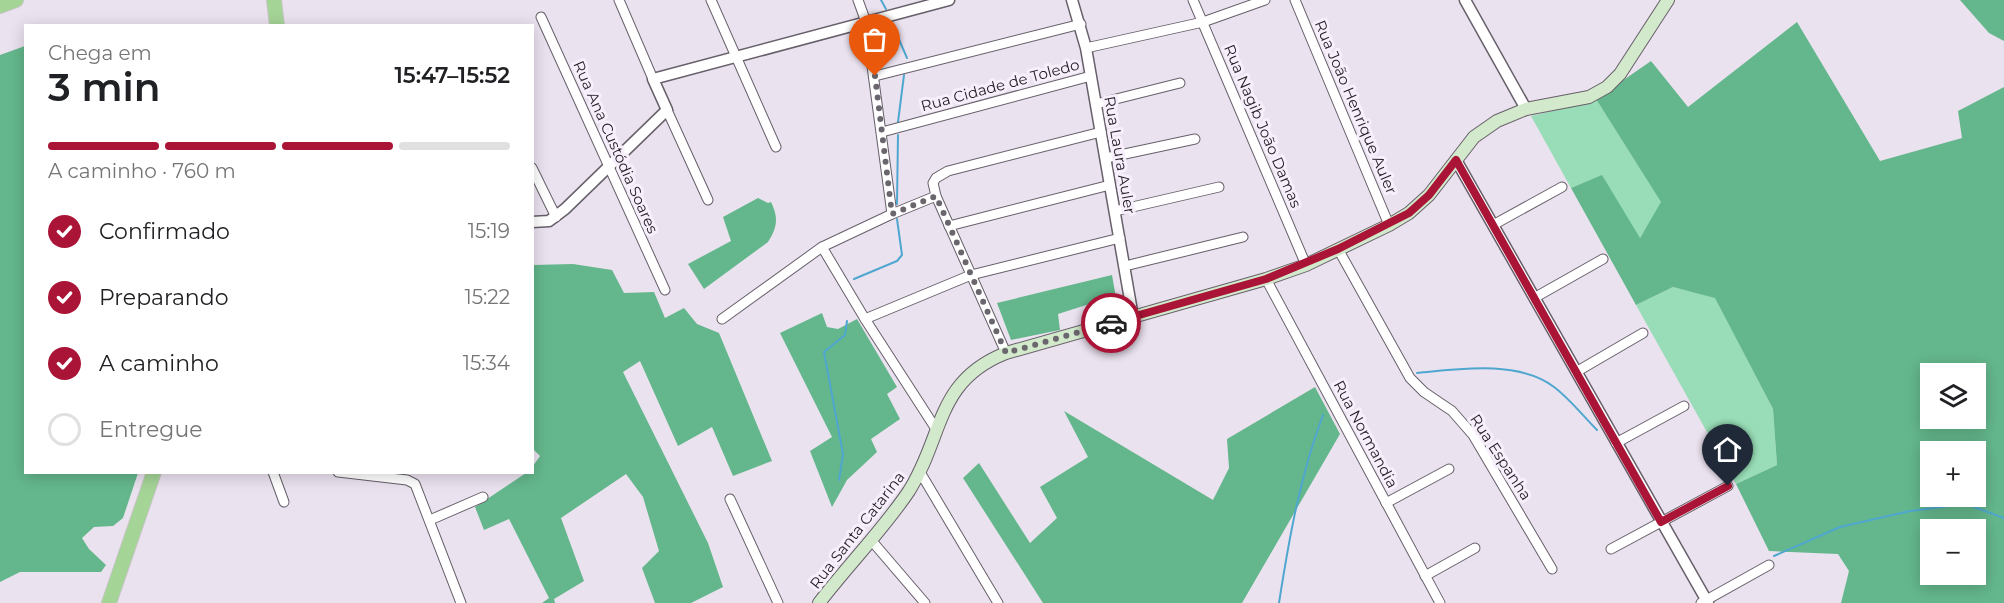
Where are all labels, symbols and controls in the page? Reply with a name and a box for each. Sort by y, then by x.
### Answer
pin [849,14,900,76]
street label: Rua João Henrique Auler [1311,17,1401,197]
icon: bag [858,23,891,56]
text: Chega em [48,41,152,65]
street label: Rua Nagib João Damas [1220,41,1306,211]
street label: Rua Cidade de Toledo [919,55,1081,115]
street label: Rua Ana Custódia Soares [569,58,663,236]
text: 15:47–15:52 [394,62,510,89]
text: 3 min [48,63,161,111]
street label: Rua Laura Auler [1100,95,1140,215]
text: A caminho · 760 m [48,159,236,183]
icon: check [48,215,81,248]
text: Confirmado [99,218,230,245]
text: 15:19 [468,219,510,243]
icon: check [48,281,81,314]
text: Preparando [99,284,228,311]
text: 15:22 [465,285,510,309]
courier [1081,293,1141,353]
icon: car [1095,307,1128,340]
icon: check [48,347,81,380]
text: A caminho [99,350,219,377]
text: 15:34 [463,351,510,375]
map controls [1920,363,1986,585]
button: layers [1920,363,1986,429]
street label: Rua Normandia [1330,377,1402,491]
street label: Rua Espanha [1466,410,1536,504]
text: Entregue [99,416,203,443]
pin [1702,424,1753,486]
icon: home [1711,433,1744,466]
button: + [1920,441,1986,507]
street label: Rua Santa Catarina [805,468,909,592]
button: − [1920,519,1986,585]

